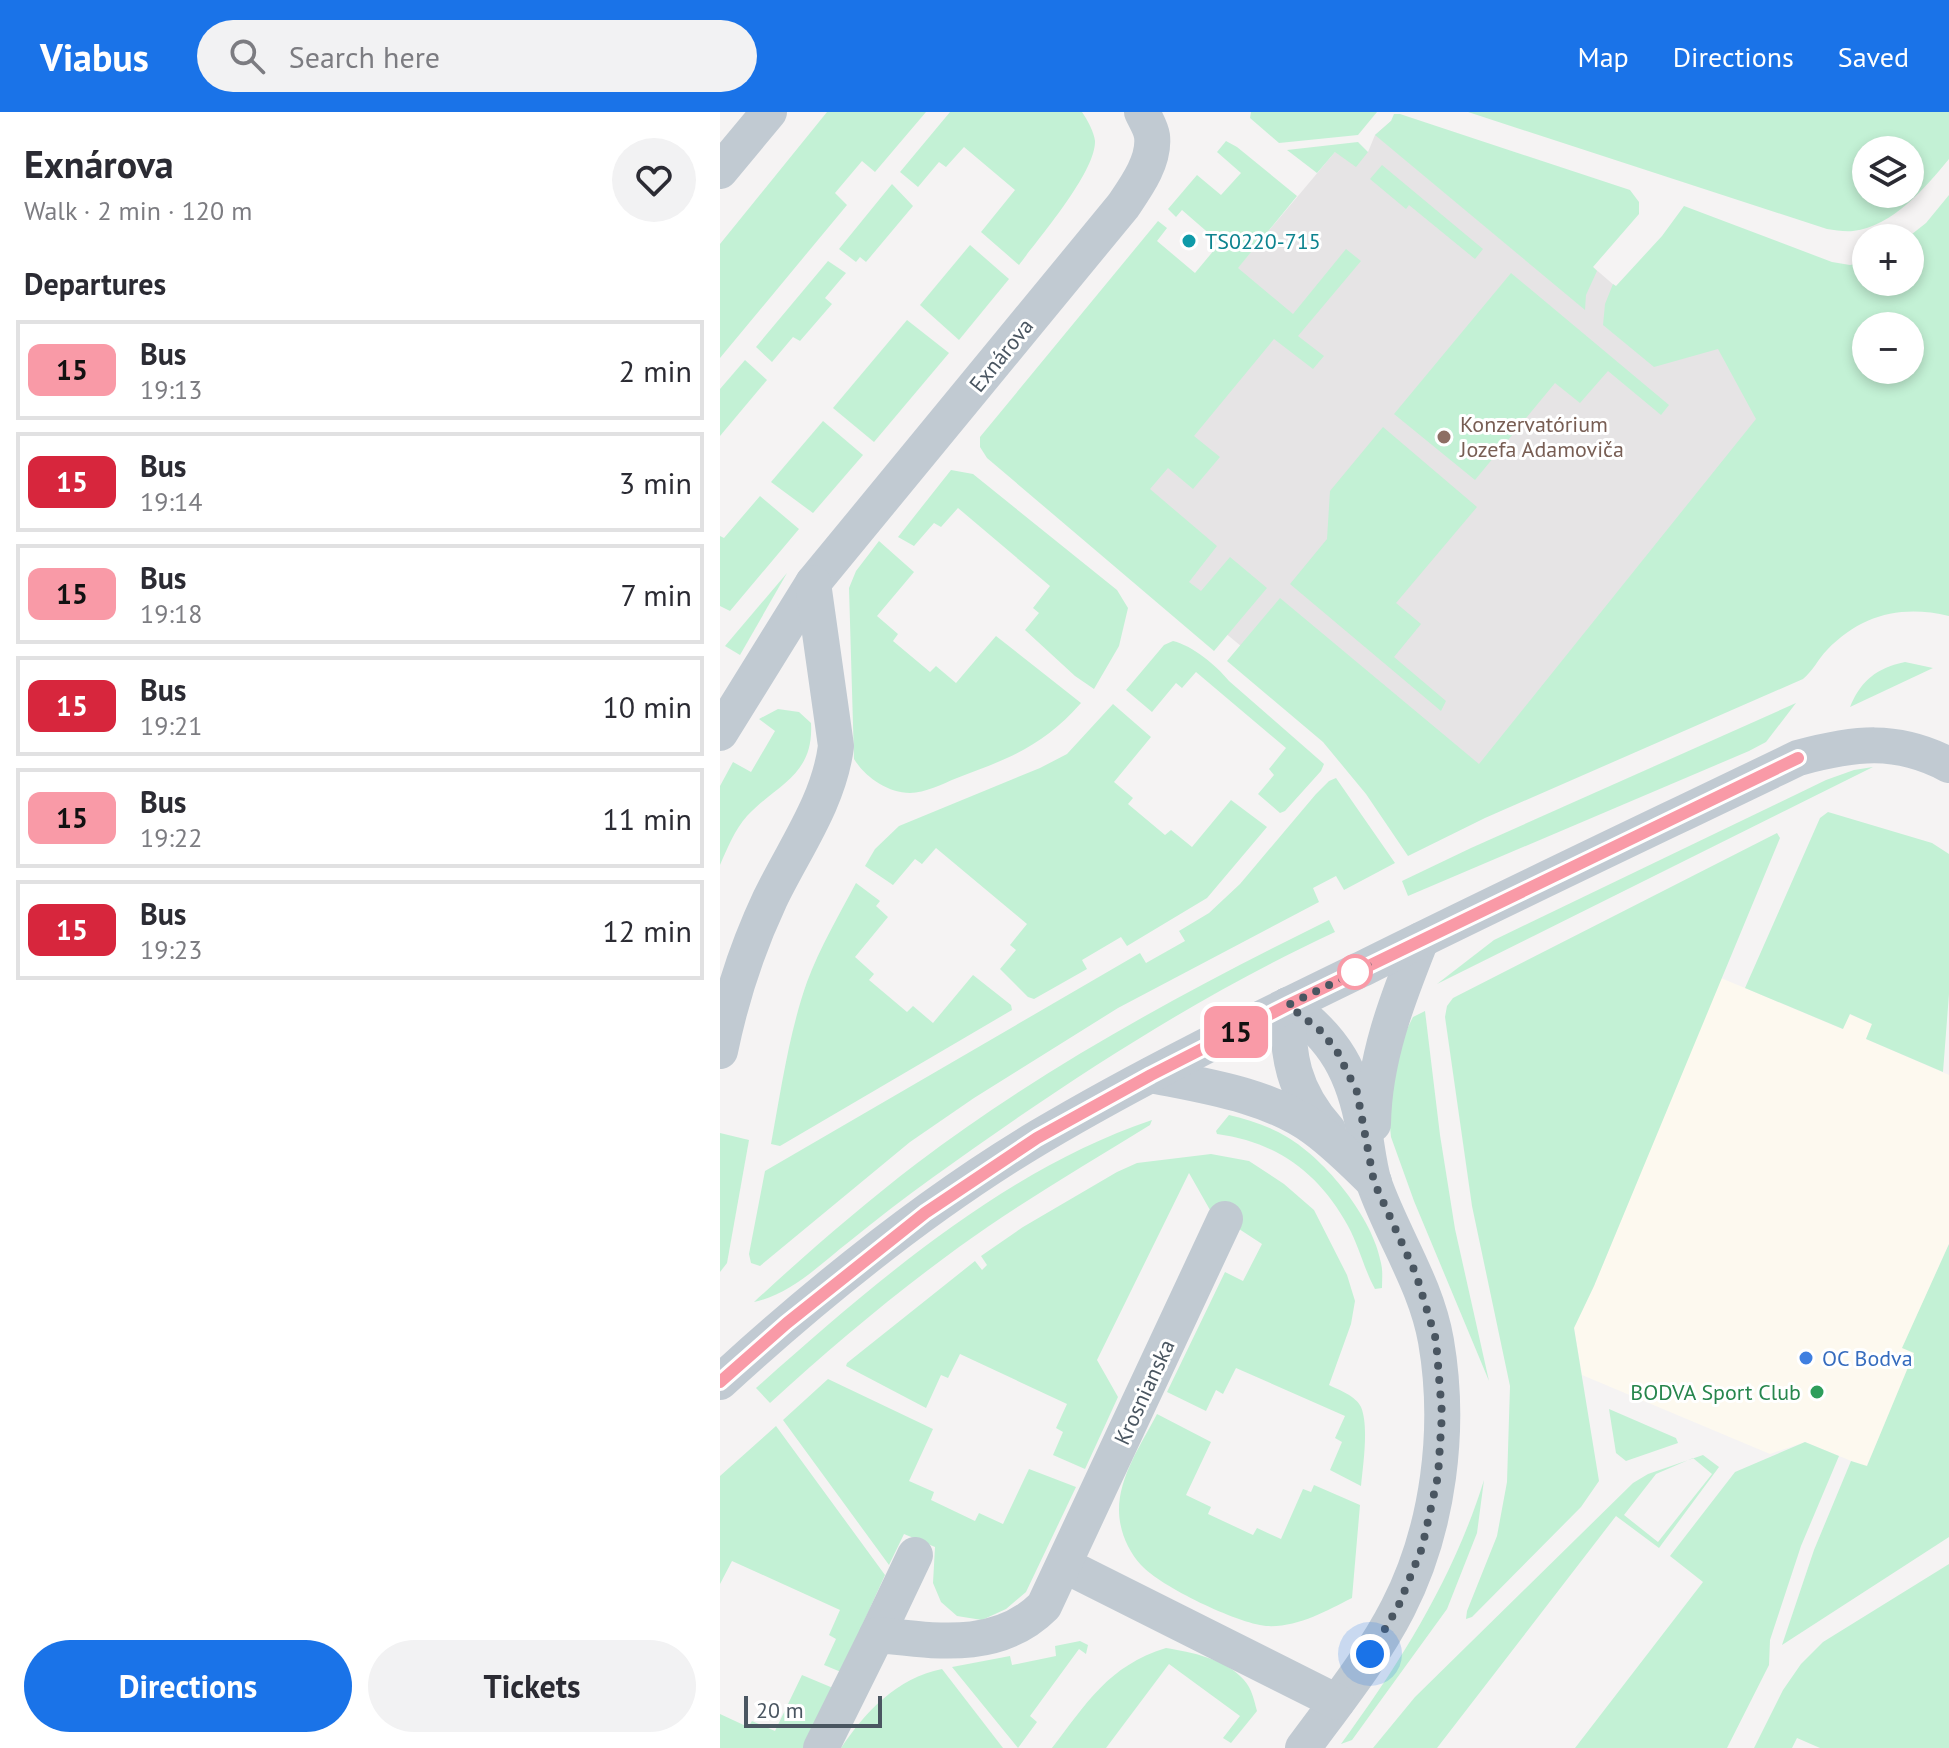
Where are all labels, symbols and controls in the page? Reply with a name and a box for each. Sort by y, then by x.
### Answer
search box [197,20,757,92]
text: Viabus [40,32,149,81]
icon: search [225,34,269,78]
text: Search here [289,37,440,76]
text: Map [1578,38,1629,75]
text: Directions [1673,38,1794,75]
text: Saved [1838,38,1909,75]
map controls [1852,136,1924,384]
button: layers [1852,136,1924,208]
button: heart [612,138,696,222]
text: Exnárova [24,139,174,188]
text: Walk · 2 min · 120 m [24,194,252,227]
button: + [1852,224,1924,296]
place label: TS0220-715 [1205,227,1321,255]
marker: TS0220-715 [1180,232,1198,250]
text: Departures [24,264,166,303]
button: − [1852,312,1924,384]
street label: Exnárova [963,313,1039,397]
text: Bus [140,334,187,373]
text: 15 [56,351,88,388]
text: 2 min [619,351,692,390]
text: 19:13 [140,373,202,406]
place label: Konzervatórium Jozefa Adamoviča [1459,410,1624,463]
marker: Konzervatórium Jozefa Adamoviča [1435,428,1453,446]
text: Bus [140,446,187,485]
text: 15 [56,463,88,500]
text: 3 min [619,463,692,502]
text: 19:14 [140,485,202,518]
text: Bus [140,558,187,597]
text: 15 [56,575,88,612]
text: 7 min [620,575,692,614]
text: 19:18 [140,597,202,630]
text: Bus [140,670,187,709]
text: 15 [56,687,88,724]
text: 10 min [602,687,692,726]
text: 19:21 [140,709,202,742]
text: Bus [140,782,187,821]
text: 15 [56,799,88,836]
text: 11 min [602,799,692,838]
text: 19:22 [140,821,202,854]
text: Bus [140,894,187,933]
text: 15 [56,911,88,948]
text: 12 min [602,911,692,950]
text: 19:23 [140,933,202,966]
unlabelled marker [1338,955,1372,989]
line badge: 15 [1200,1006,1272,1058]
text: 15 [1220,1013,1252,1050]
street label: Krosnianska [1107,1335,1181,1449]
place label: OC Bodva [1822,1344,1913,1372]
marker: OC Bodva [1797,1349,1815,1367]
place label: BODVA Sport Club [1630,1378,1801,1406]
marker: BODVA Sport Club [1808,1383,1826,1401]
your location [1350,1634,1390,1674]
button: Directions [24,1640,352,1732]
button: Tickets [368,1640,696,1732]
scale bar [744,1692,882,1728]
text: 20 m [756,1696,804,1724]

